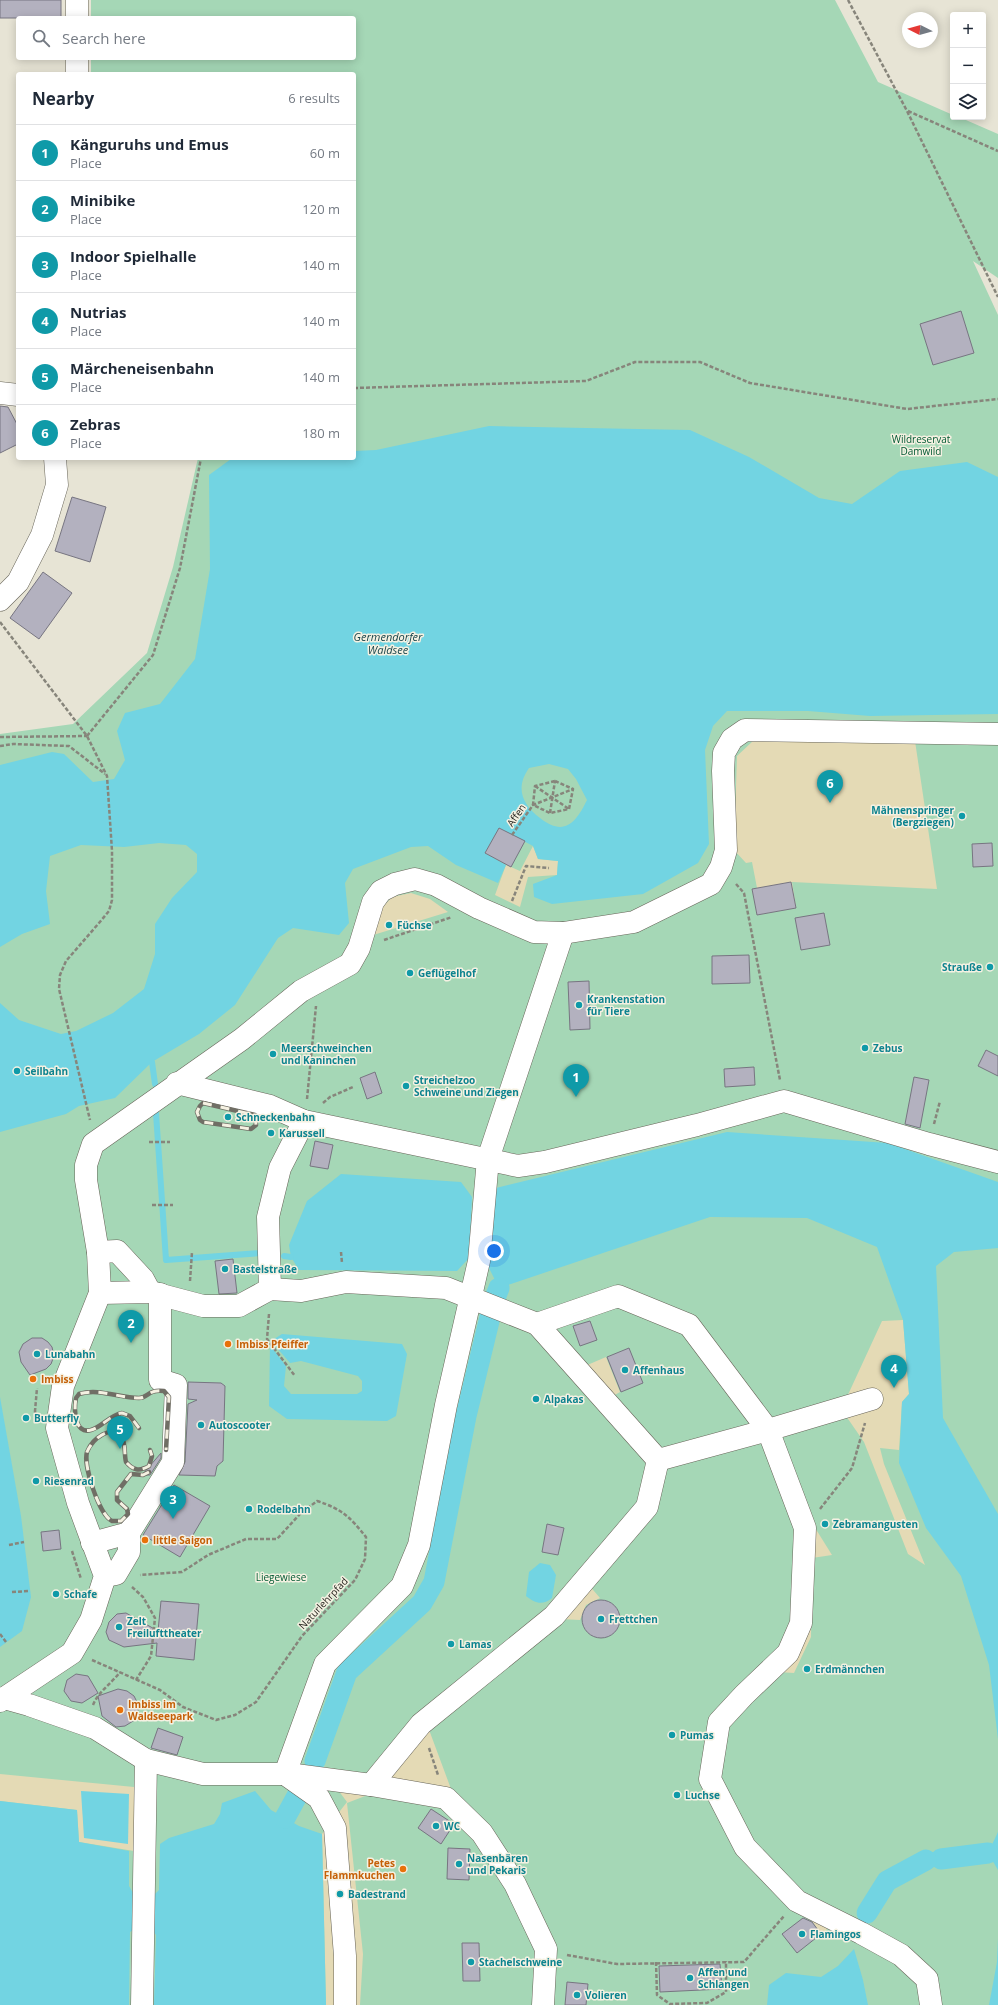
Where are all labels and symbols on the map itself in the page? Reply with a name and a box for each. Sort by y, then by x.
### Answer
north arrow [902,12,938,48]
park label: Wildreservat Damwild [892,432,951,458]
water label: Germendorfer Waldsee [354,629,423,657]
pin: 6 [817,770,843,803]
street label: Affen [503,801,529,829]
place label: Mähnenspringer (Bergziegen) [871,803,954,829]
marker: Mähnenspringer (Bergziegen) [957,811,967,821]
place label: Füchse [397,918,432,932]
marker: Füchse [384,920,394,930]
place label: Strauße [942,960,982,974]
marker: Strauße [985,962,995,972]
place label: Geflügelhof [418,966,477,980]
marker: Geflügelhof [405,968,415,978]
place label: Krankenstation für Tiere [587,992,665,1018]
marker: Krankenstation für Tiere [574,1000,584,1010]
place label: Meerschweinchen und Kaninchen [281,1041,372,1067]
place label: Zebus [873,1041,903,1055]
marker: Zebus [860,1043,870,1053]
marker: Meerschweinchen und Kaninchen [268,1049,278,1059]
place label: Seilbahn [25,1064,68,1078]
pin: 1 [563,1064,589,1097]
marker: Seilbahn [12,1066,22,1076]
place label: Streichelzoo Schweine und Ziegen [414,1073,519,1099]
marker: Streichelzoo Schweine und Ziegen [401,1081,411,1091]
place label: Schneckenbahn [236,1110,315,1124]
marker: Schneckenbahn [223,1112,233,1122]
place label: Karussell [279,1126,325,1140]
marker: Karussell [266,1128,276,1138]
your location [484,1241,504,1261]
place label: Bastelstraße [233,1262,297,1276]
marker: Bastelstraße [220,1264,230,1274]
pin: 2 [118,1310,144,1343]
place label: Imbiss Pfeiffer [236,1337,309,1351]
marker: Imbiss Pfeiffer [223,1339,233,1349]
place label: Lunabahn [45,1347,95,1361]
marker: Lunabahn [32,1349,42,1359]
pin: 4 [881,1355,907,1388]
place label: Affenhaus [633,1363,684,1377]
marker: Affenhaus [620,1365,630,1375]
place label: Imbiss [41,1372,73,1386]
marker: Imbiss [28,1374,38,1384]
place label: Alpakas [544,1392,584,1406]
marker: Alpakas [531,1394,541,1404]
place label: Butterfly [34,1411,79,1425]
marker: Butterfly [21,1413,31,1423]
pin: 5 [107,1416,133,1449]
place label: Autoscooter [209,1418,271,1432]
marker: Autoscooter [196,1420,206,1430]
place label: Riesenrad [44,1474,94,1488]
marker: Riesenrad [31,1476,41,1486]
pin: 3 [160,1486,186,1519]
place label: Rodelbahn [257,1502,311,1516]
marker: Rodelbahn [244,1504,254,1514]
place label: Zebramangusten [833,1517,918,1531]
marker: Zebramangusten [820,1519,830,1529]
place label: little Saigon [153,1533,212,1547]
marker: little Saigon [140,1535,150,1545]
park label: Liegewiese [256,1570,307,1584]
street label: Naturlehrpfad [295,1574,351,1632]
place label: Schafe [64,1587,97,1601]
marker: Schafe [51,1589,61,1599]
place label: Frettchen [609,1612,658,1626]
place label: Zelt Freilufttheater [127,1614,202,1640]
marker: Frettchen [596,1614,606,1624]
marker: Zelt Freilufttheater [114,1622,124,1632]
place label: Lamas [459,1637,492,1651]
marker: Lamas [446,1639,456,1649]
place label: Erdmännchen [815,1662,885,1676]
marker: Erdmännchen [802,1664,812,1674]
place label: Imbiss im Waldseepark [128,1697,194,1723]
marker: Imbiss im Waldseepark [115,1705,125,1715]
place label: Pumas [680,1728,714,1742]
marker: Pumas [667,1730,677,1740]
place label: Luchse [685,1788,720,1802]
marker: Luchse [672,1790,682,1800]
place label: WC [444,1819,461,1833]
marker: WC [431,1821,441,1831]
place label: Nasenbären und Pekaris [467,1851,528,1877]
place label: Petes Flammkuchen [324,1856,395,1882]
marker: Nasenbären und Pekaris [454,1859,464,1869]
marker: Petes Flammkuchen [398,1864,408,1874]
place label: Badestrand [348,1887,406,1901]
marker: Badestrand [335,1889,345,1899]
place label: Flamingos [810,1927,861,1941]
marker: Flamingos [797,1929,807,1939]
place label: Stachelschweine [479,1955,562,1969]
marker: Stachelschweine [466,1957,476,1967]
place label: Affen und Schlangen [698,1965,749,1991]
marker: Affen und Schlangen [685,1973,695,1983]
place label: Volieren [585,1988,627,2002]
marker: Volieren [572,1990,582,2000]

